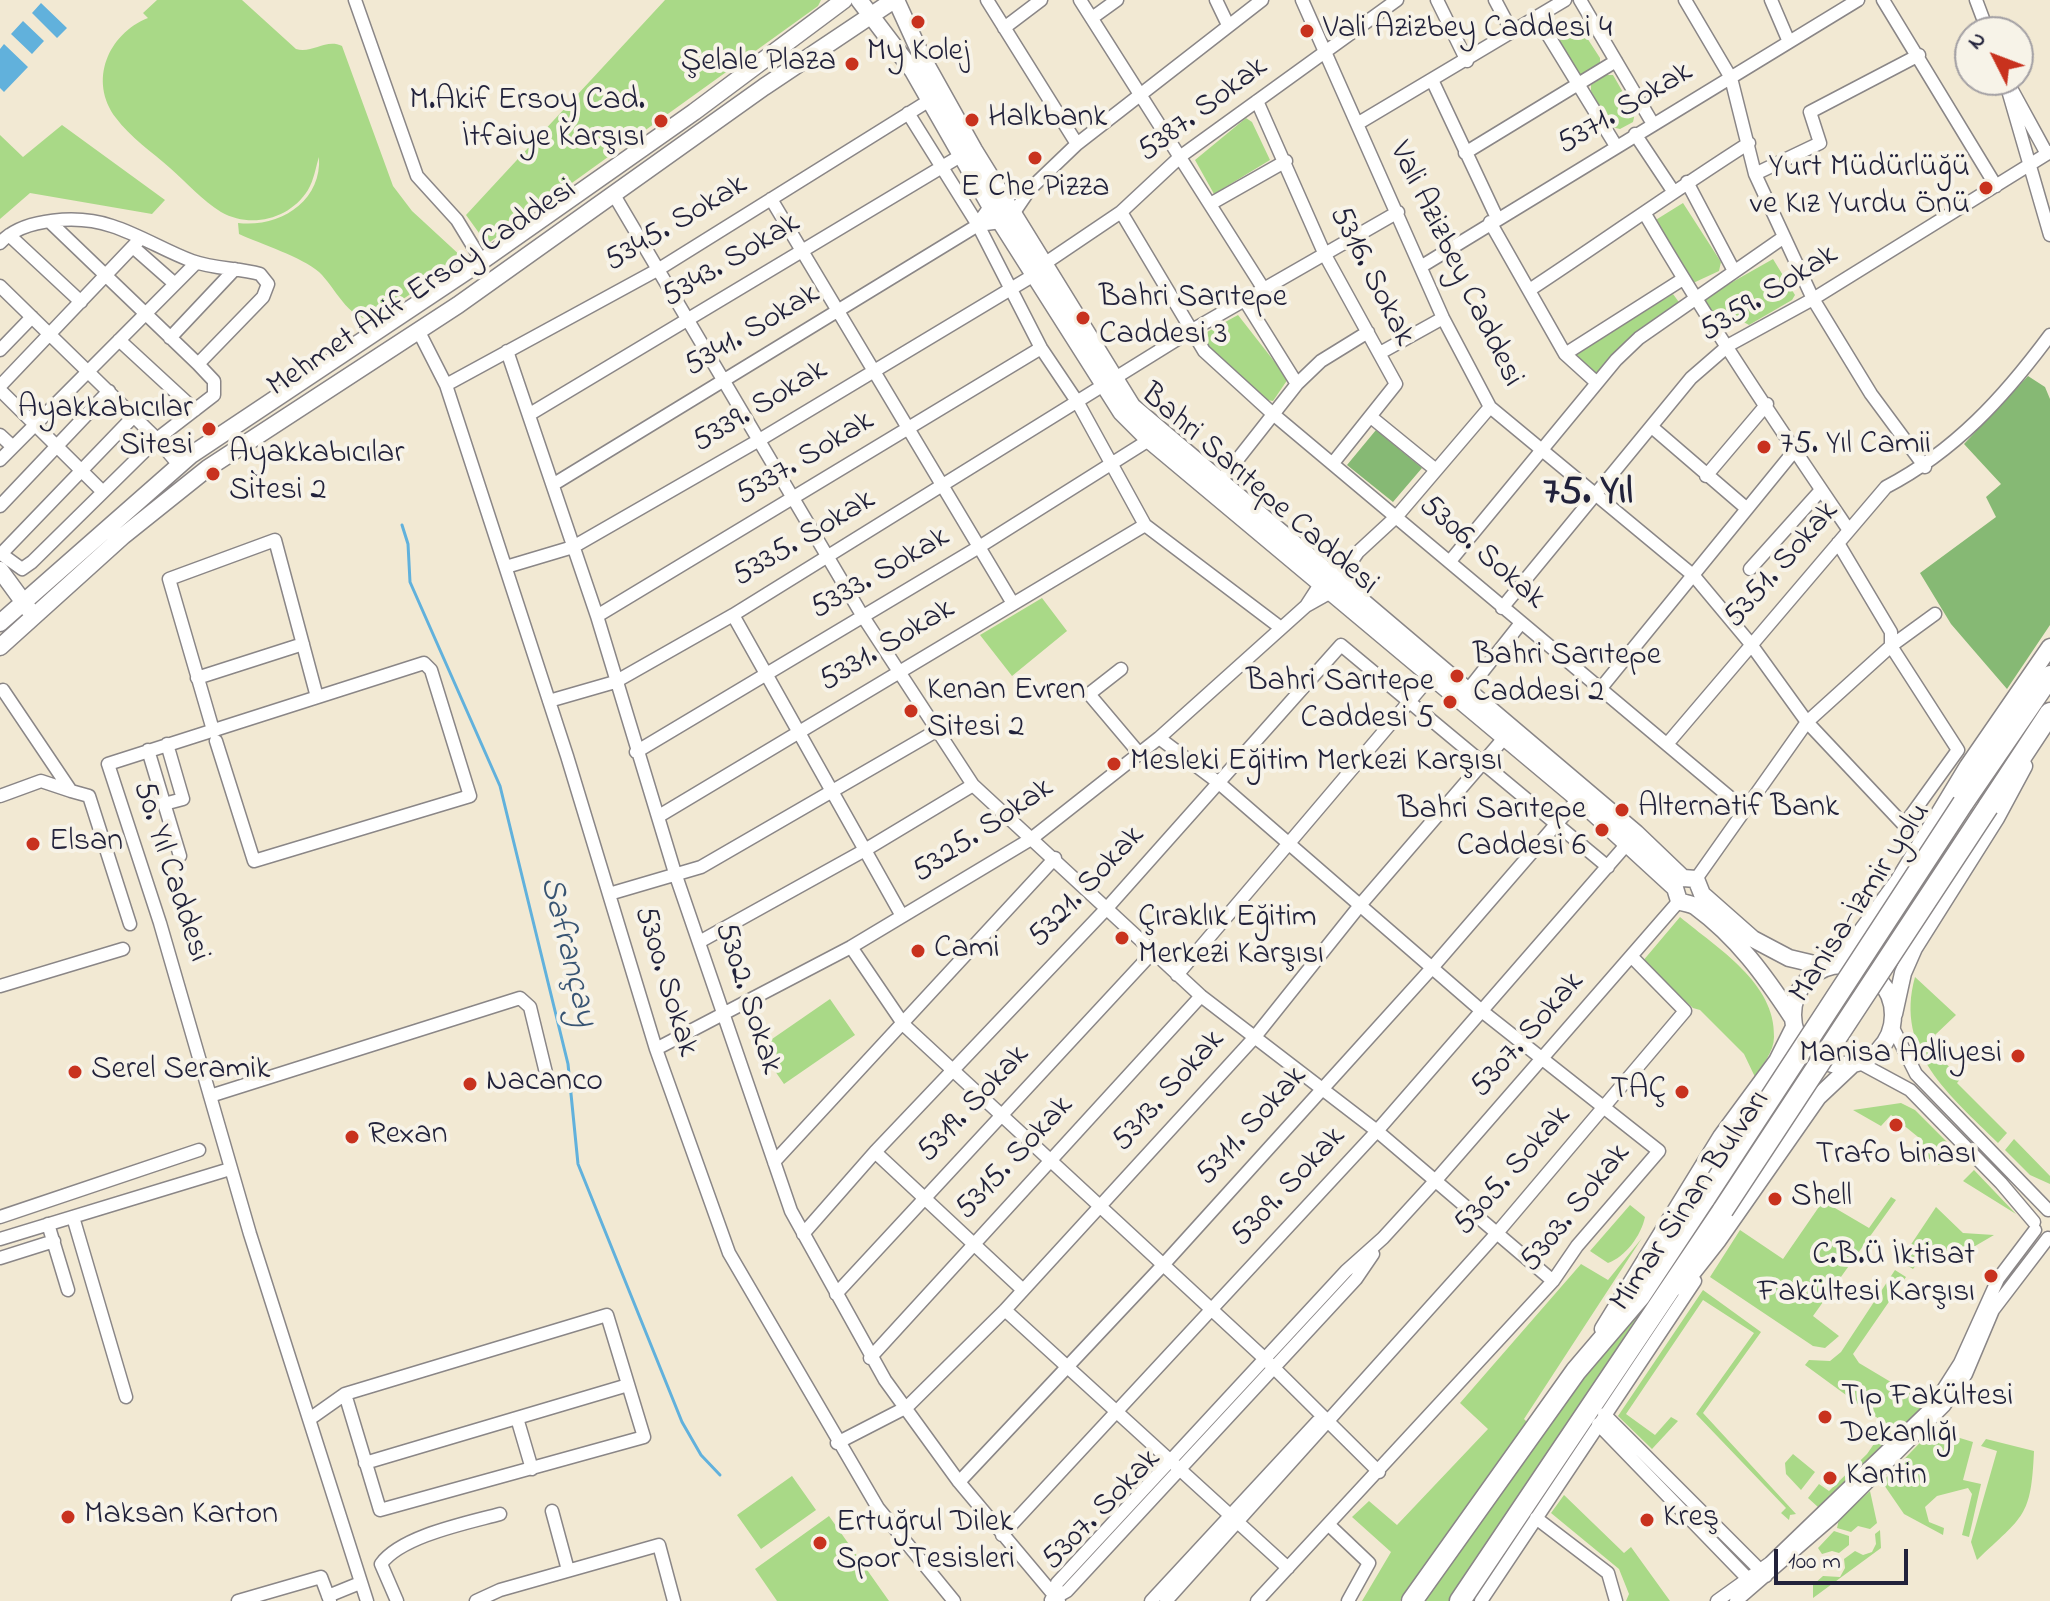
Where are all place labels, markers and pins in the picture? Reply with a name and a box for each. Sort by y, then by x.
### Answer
place label: Vali Azizbey Caddesi 4 [1323,12,1612,50]
marker: My Kolej [909,13,927,31]
marker: Vali Azizbey Caddesi 4 [1298,22,1316,40]
place label: My Kolej [867,35,969,73]
place label: Şelale Plaza [681,45,836,83]
marker: Şelale Plaza [843,55,861,73]
place label: M.Akif Ersoy Cad. İtfaiye Karşısı [409,84,645,159]
place label: Halkbank [988,101,1107,139]
marker: Halkbank [963,111,981,129]
marker: M.Akif Ersoy Cad. İtfaiye Karşısı [652,112,670,130]
marker: E Che Pizza [1026,149,1044,167]
place label: Yurt Müdürlüğü ve Kız Yurdu Önü [1750,151,1970,226]
place label: E Che Pizza [961,171,1109,209]
marker: Yurt Müdürlüğü ve Kız Yurdu Önü [1977,179,1995,197]
place label: Bahri Sarıtepe Caddesi 3 [1099,281,1287,356]
marker: Bahri Sarıtepe Caddesi 3 [1074,309,1092,327]
place label: Ayakkabıcılar Sitesi [18,392,193,467]
marker: Ayakkabıcılar Sitesi [200,420,218,438]
place label: 75. Yıl Camii [1780,428,1931,466]
place label: Ayakkabıcılar Sitesi 2 [229,437,404,512]
marker: 75. Yıl Camii [1755,438,1773,456]
marker: Ayakkabıcılar Sitesi 2 [204,465,222,483]
place label: Bahri Sarıtepe Caddesi 2 [1473,639,1661,714]
place label: Bahri Sarıtepe Caddesi 5 [1246,665,1434,740]
marker: Bahri Sarıtepe Caddesi 2 [1448,667,1466,685]
place label: Kenan Evren Sitesi 2 [927,674,1085,749]
marker: Bahri Sarıtepe Caddesi 5 [1441,693,1459,711]
marker: Kenan Evren Sitesi 2 [902,702,920,720]
place label: Mesleki Eğitim Merkezi Karşısı [1130,745,1502,783]
marker: Mesleki Eğitim Merkezi Karşısı [1105,755,1123,773]
place label: Alternatif Bank [1638,791,1839,829]
place label: Bahri Sarıtepe Caddesi 6 [1398,793,1586,868]
marker: Alternatif Bank [1613,801,1631,819]
marker: Bahri Sarıtepe Caddesi 6 [1593,821,1611,839]
place label: Elsan [49,825,123,863]
marker: Elsan [24,835,42,853]
place label: Çıraklık Eğitim Merkezi Karşısı [1138,901,1324,976]
marker: Çıraklık Eğitim Merkezi Karşısı [1113,929,1131,947]
place label: Cami [934,932,999,970]
marker: Cami [909,942,927,960]
place label: Manisa Adliyesi [1799,1037,2002,1075]
marker: Manisa Adliyesi [2009,1047,2027,1065]
place label: Serel Seramik [91,1053,270,1091]
marker: Serel Seramik [66,1063,84,1081]
place label: Nacanco [486,1065,603,1103]
place label: TAÇ [1610,1073,1666,1111]
marker: Nacanco [461,1075,479,1093]
marker: TAÇ [1673,1083,1691,1101]
marker: Trafo binası [1887,1116,1905,1134]
place label: Rexan [368,1118,447,1156]
marker: Rexan [343,1128,361,1146]
place label: Trafo binası [1816,1138,1976,1176]
place label: Shell [1791,1180,1852,1218]
marker: Shell [1766,1190,1784,1208]
place label: C.B.Ü İktisat Fakültesi Karşısı [1757,1239,1975,1314]
marker: C.B.Ü İktisat Fakültesi Karşısı [1982,1267,2000,1285]
place label: Tıp Fakültesi Dekanlığı [1841,1380,2013,1455]
marker: Tıp Fakültesi Dekanlığı [1816,1408,1834,1426]
place label: Kantin [1846,1459,1927,1497]
marker: Kantin [1821,1469,1839,1487]
place label: Maksan Karton [84,1498,278,1536]
place label: Kreş [1663,1501,1719,1539]
place label: Ertuğrul Dilek Spor Tesisleri [836,1506,1015,1581]
marker: Maksan Karton [59,1508,77,1526]
marker: Kreş [1638,1511,1656,1529]
marker: Ertuğrul Dilek Spor Tesisleri [811,1534,829,1552]

